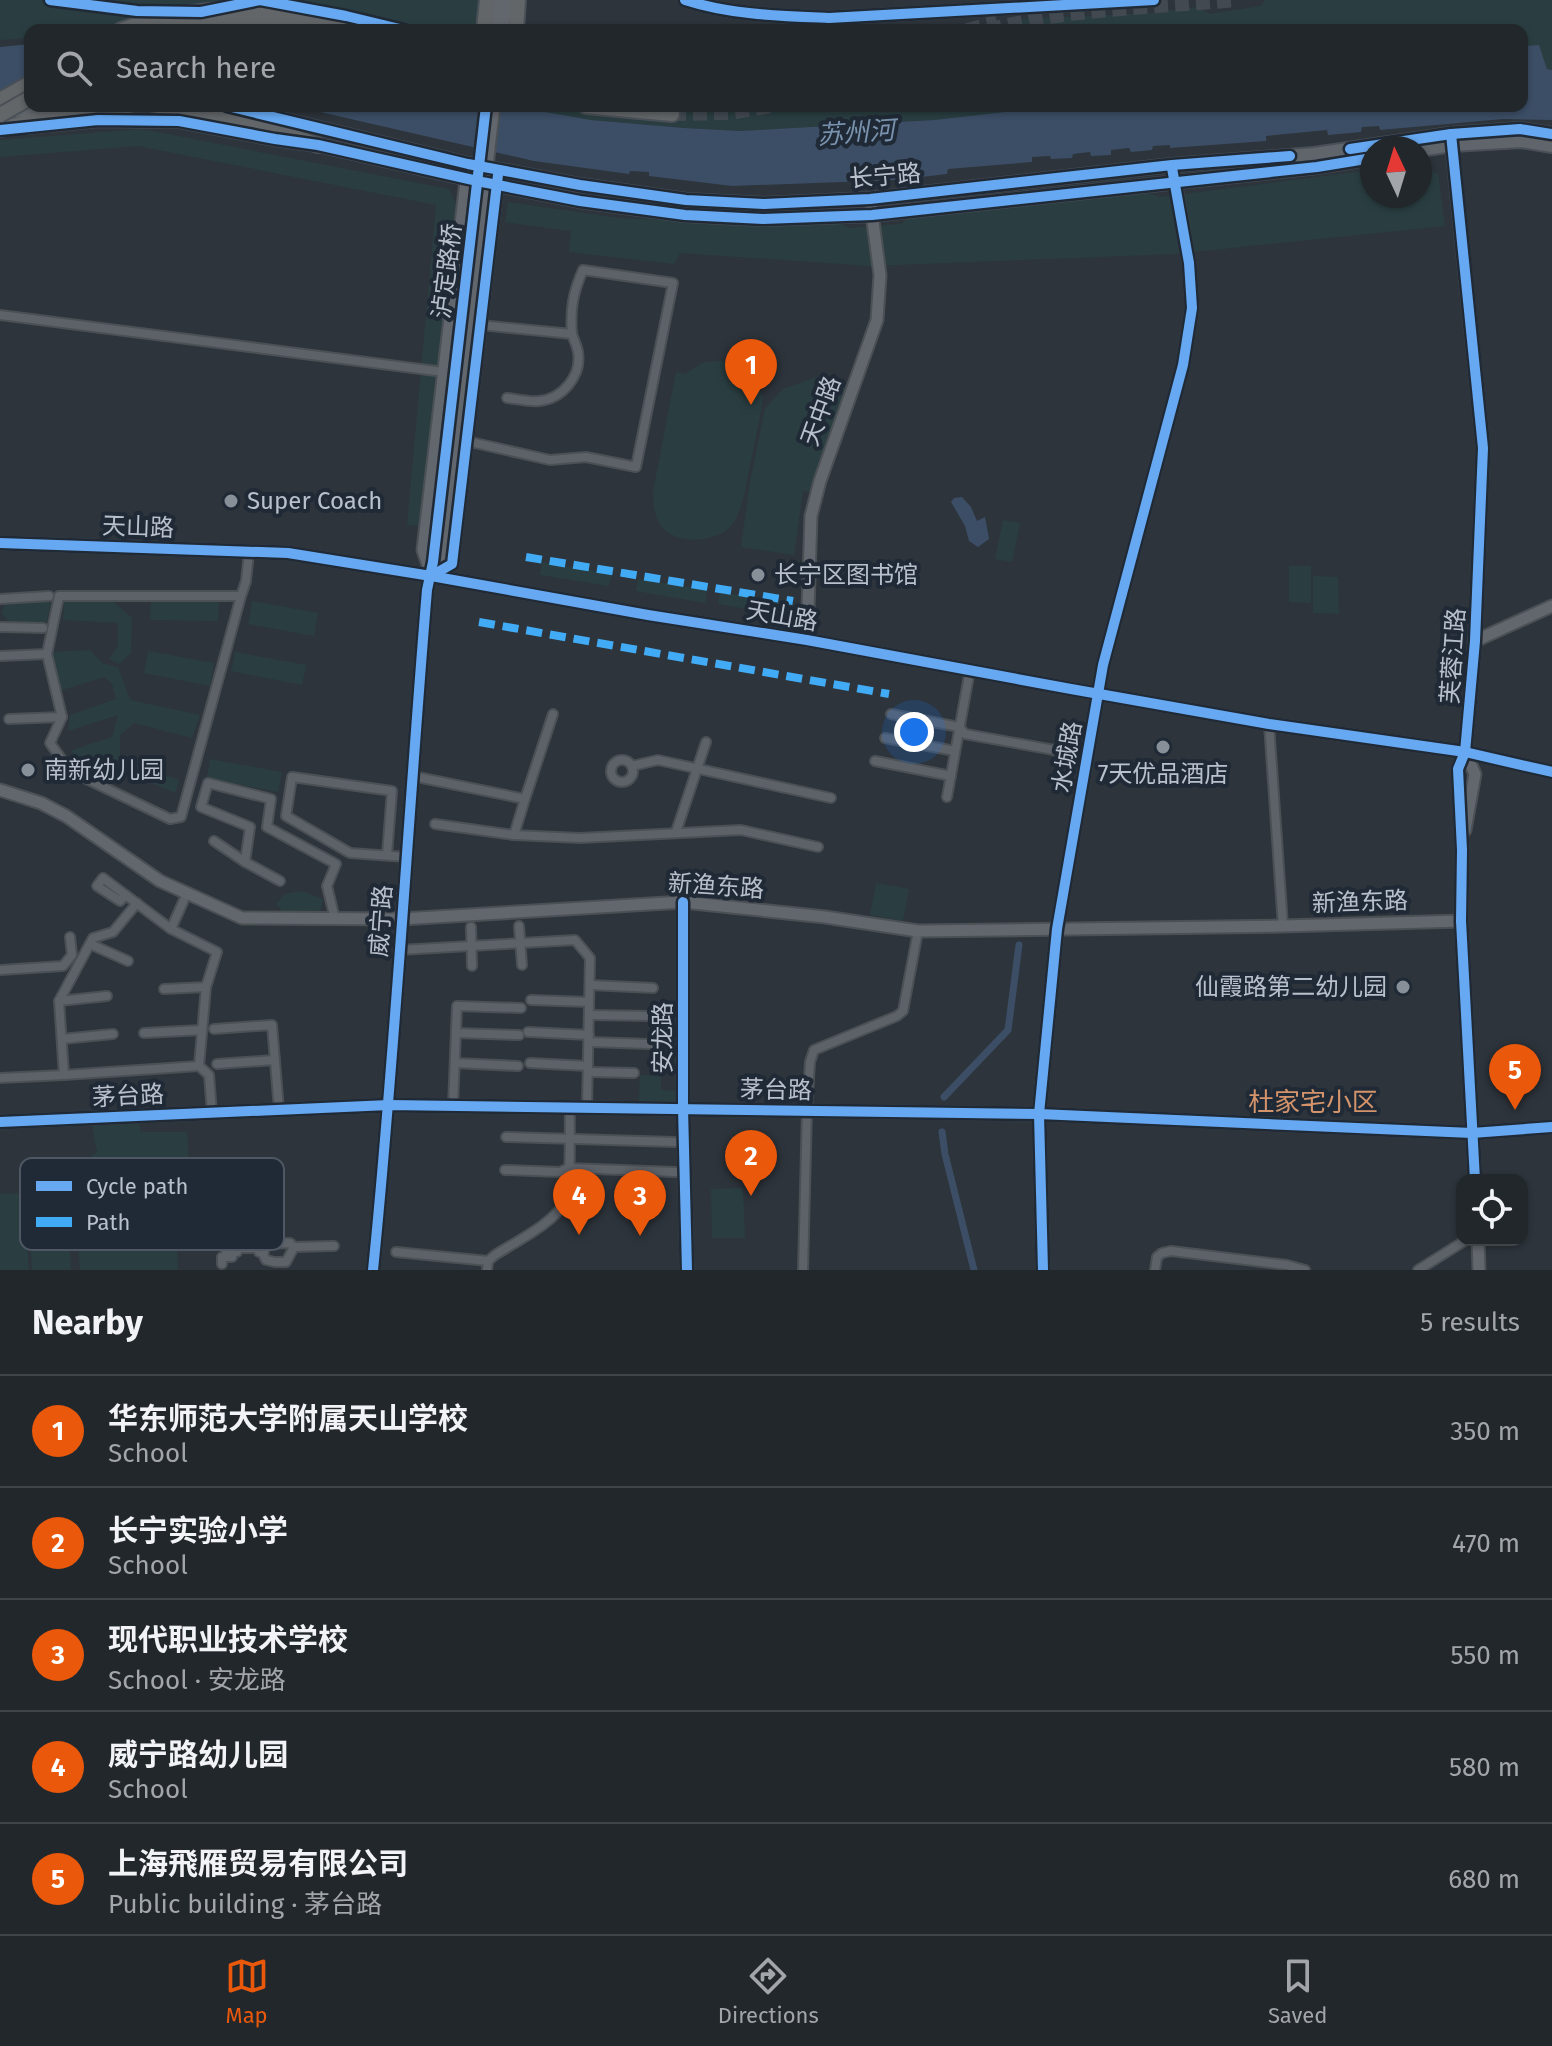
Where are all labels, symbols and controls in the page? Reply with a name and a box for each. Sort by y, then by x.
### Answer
search box [24,24,1528,112]
icon: search [52,46,96,90]
text: Search here [116,50,276,86]
water label: 苏州河 [816,114,901,151]
north arrow [1360,136,1432,208]
street label: 长宁路 [848,159,922,193]
street label: 泸定路桥 [427,222,467,320]
pin: 1 [725,339,777,405]
street label: 天中路 [796,372,846,450]
place label: Super Coach [247,487,382,515]
marker: Super Coach [222,492,240,510]
street label: 天山路 [102,512,174,542]
place label: 长宁区图书馆 [774,561,918,589]
marker: 长宁区图书馆 [749,566,767,584]
street label: 天山路 [744,596,820,636]
street label: 芙蓉江路 [1436,607,1470,705]
your location [894,712,934,752]
street label: 水城路 [1047,719,1087,795]
marker: 7天优品酒店 [1154,738,1172,756]
place label: 南新幼儿园 [44,756,164,784]
place label: 7天优品酒店 [1098,760,1228,788]
marker: 南新幼儿园 [19,761,37,779]
street label: 新渔东路 [667,869,765,903]
street label: 威宁路 [365,884,397,958]
street label: 新渔东路 [1312,886,1408,918]
place label: 仙霞路第二幼儿园 [1195,973,1387,1001]
marker: 仙霞路第二幼儿园 [1394,978,1412,996]
street label: 安龙路 [649,1002,677,1074]
pin: 5 [1489,1044,1541,1110]
street label: 茅台路 [740,1075,812,1105]
street label: 茅台路 [91,1080,165,1112]
district label: 杜家宅小区 [1248,1087,1378,1118]
pin: 2 [725,1130,777,1196]
legend [20,1158,284,1250]
pin: 4 [553,1169,605,1235]
pin: 3 [614,1170,666,1236]
text: Cycle path [86,1173,188,1200]
map controls [1456,1174,1528,1246]
button: locate [1456,1174,1528,1246]
text: Path [86,1209,130,1236]
text: Nearby [32,1302,143,1343]
text: 5 results [1420,1307,1520,1338]
text: 华东师范大学附属天山学校 [108,1401,468,1437]
text: 1 [52,1416,64,1447]
text: 350 m [1450,1416,1520,1447]
text: School [108,1438,188,1469]
text: 长宁实验小学 [108,1513,288,1549]
text: 2 [51,1528,65,1559]
text: 470 m [1452,1528,1520,1559]
text: School [108,1550,188,1581]
text: 现代职业技术学校 [108,1622,348,1658]
text: 3 [51,1640,65,1671]
text: 550 m [1450,1640,1520,1671]
text: School · 安龙路 [108,1665,286,1696]
text: 威宁路幼儿园 [108,1737,288,1773]
text: 4 [51,1752,65,1783]
text: 580 m [1449,1752,1520,1783]
text: School [108,1774,188,1805]
text: 上海飛雁贸易有限公司 [108,1846,408,1882]
text: 5 [51,1864,65,1895]
text: 680 m [1448,1864,1520,1895]
text: Public building · 茅台路 [108,1889,382,1920]
tab: Map [225,1954,269,2029]
tab: Directions [718,1954,819,2029]
tab: Saved [1268,1954,1327,2029]

